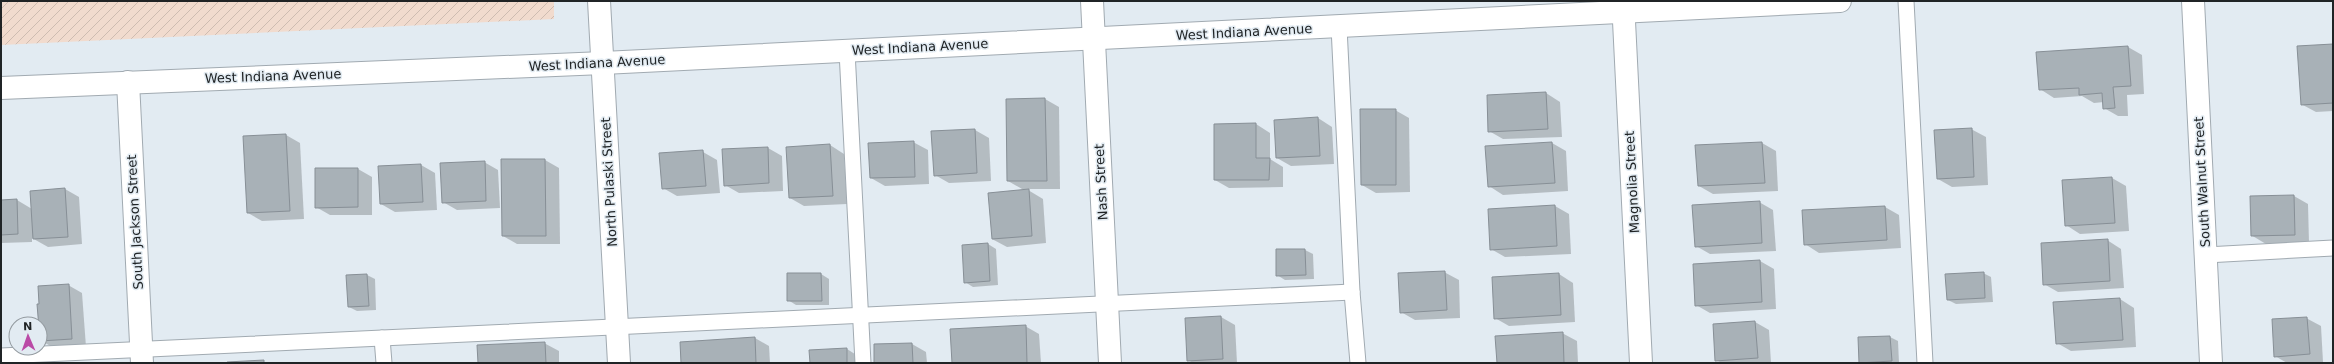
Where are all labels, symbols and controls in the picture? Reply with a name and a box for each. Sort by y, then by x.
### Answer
street label: West Indiana Avenue [1175,21,1313,43]
street label: West Indiana Avenue [851,36,989,58]
street label: West Indiana Avenue [528,52,666,74]
street label: West Indiana Avenue [204,66,342,86]
street label: South Walnut Street [2191,116,2213,248]
street label: North Pulaski Street [598,117,620,247]
street label: Magnolia Street [1622,130,1642,234]
street label: Nash Street [1092,143,1110,221]
street label: South Jackson Street [124,154,146,290]
north arrow [8,316,48,356]
text: N [23,320,33,333]

